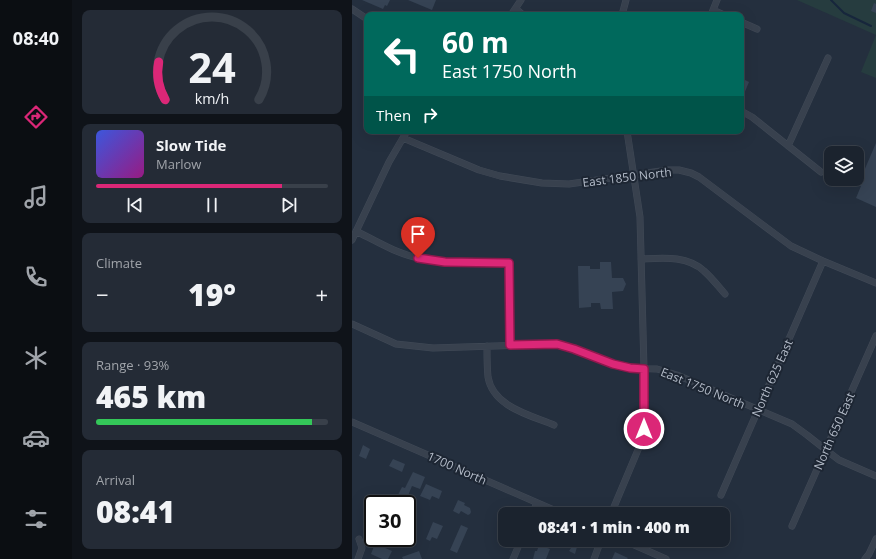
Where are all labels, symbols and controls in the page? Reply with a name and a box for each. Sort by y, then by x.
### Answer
text: 60 m [442,23,509,61]
text: 08:40 [13,26,59,50]
icon: left [376,28,428,80]
text: 24 [188,39,236,95]
text: East 1750 North [442,59,577,83]
text: km/h [195,89,229,108]
icon: directions [22,103,50,131]
icon: right [419,104,441,126]
text: Then [376,105,411,125]
text: Slow Tide [156,135,226,155]
map controls [824,146,864,186]
button: layers [824,146,864,186]
text: Marlow [156,155,201,173]
street label: East 1850 North [581,163,673,191]
icon: music [22,183,50,211]
icon: previous [124,194,146,216]
icon: pause [201,194,223,216]
icon: next [278,194,300,216]
pin [401,217,435,258]
icon: arrive [407,223,429,245]
text: Climate [96,254,142,272]
icon: phone [22,263,50,291]
text: 19° [188,274,236,315]
text: − [96,279,109,309]
text: + [315,279,328,309]
street label: North 625 East [747,337,797,419]
icon: climate [22,344,50,372]
text: Range · 93% [96,356,169,374]
street label: East 1750 North [658,363,748,413]
text: 465 km [96,376,206,417]
street label: North 650 East [809,390,859,472]
position arrow [623,408,665,450]
icon: car [22,424,50,452]
street label: 1700 North [425,447,489,489]
text: Arrival [96,471,135,489]
text: 08:41 [96,491,175,532]
speed limit sign: 30 [364,495,416,547]
icon: filters [22,505,50,533]
text: 08:41 · 1 min · 400 m [538,517,690,537]

